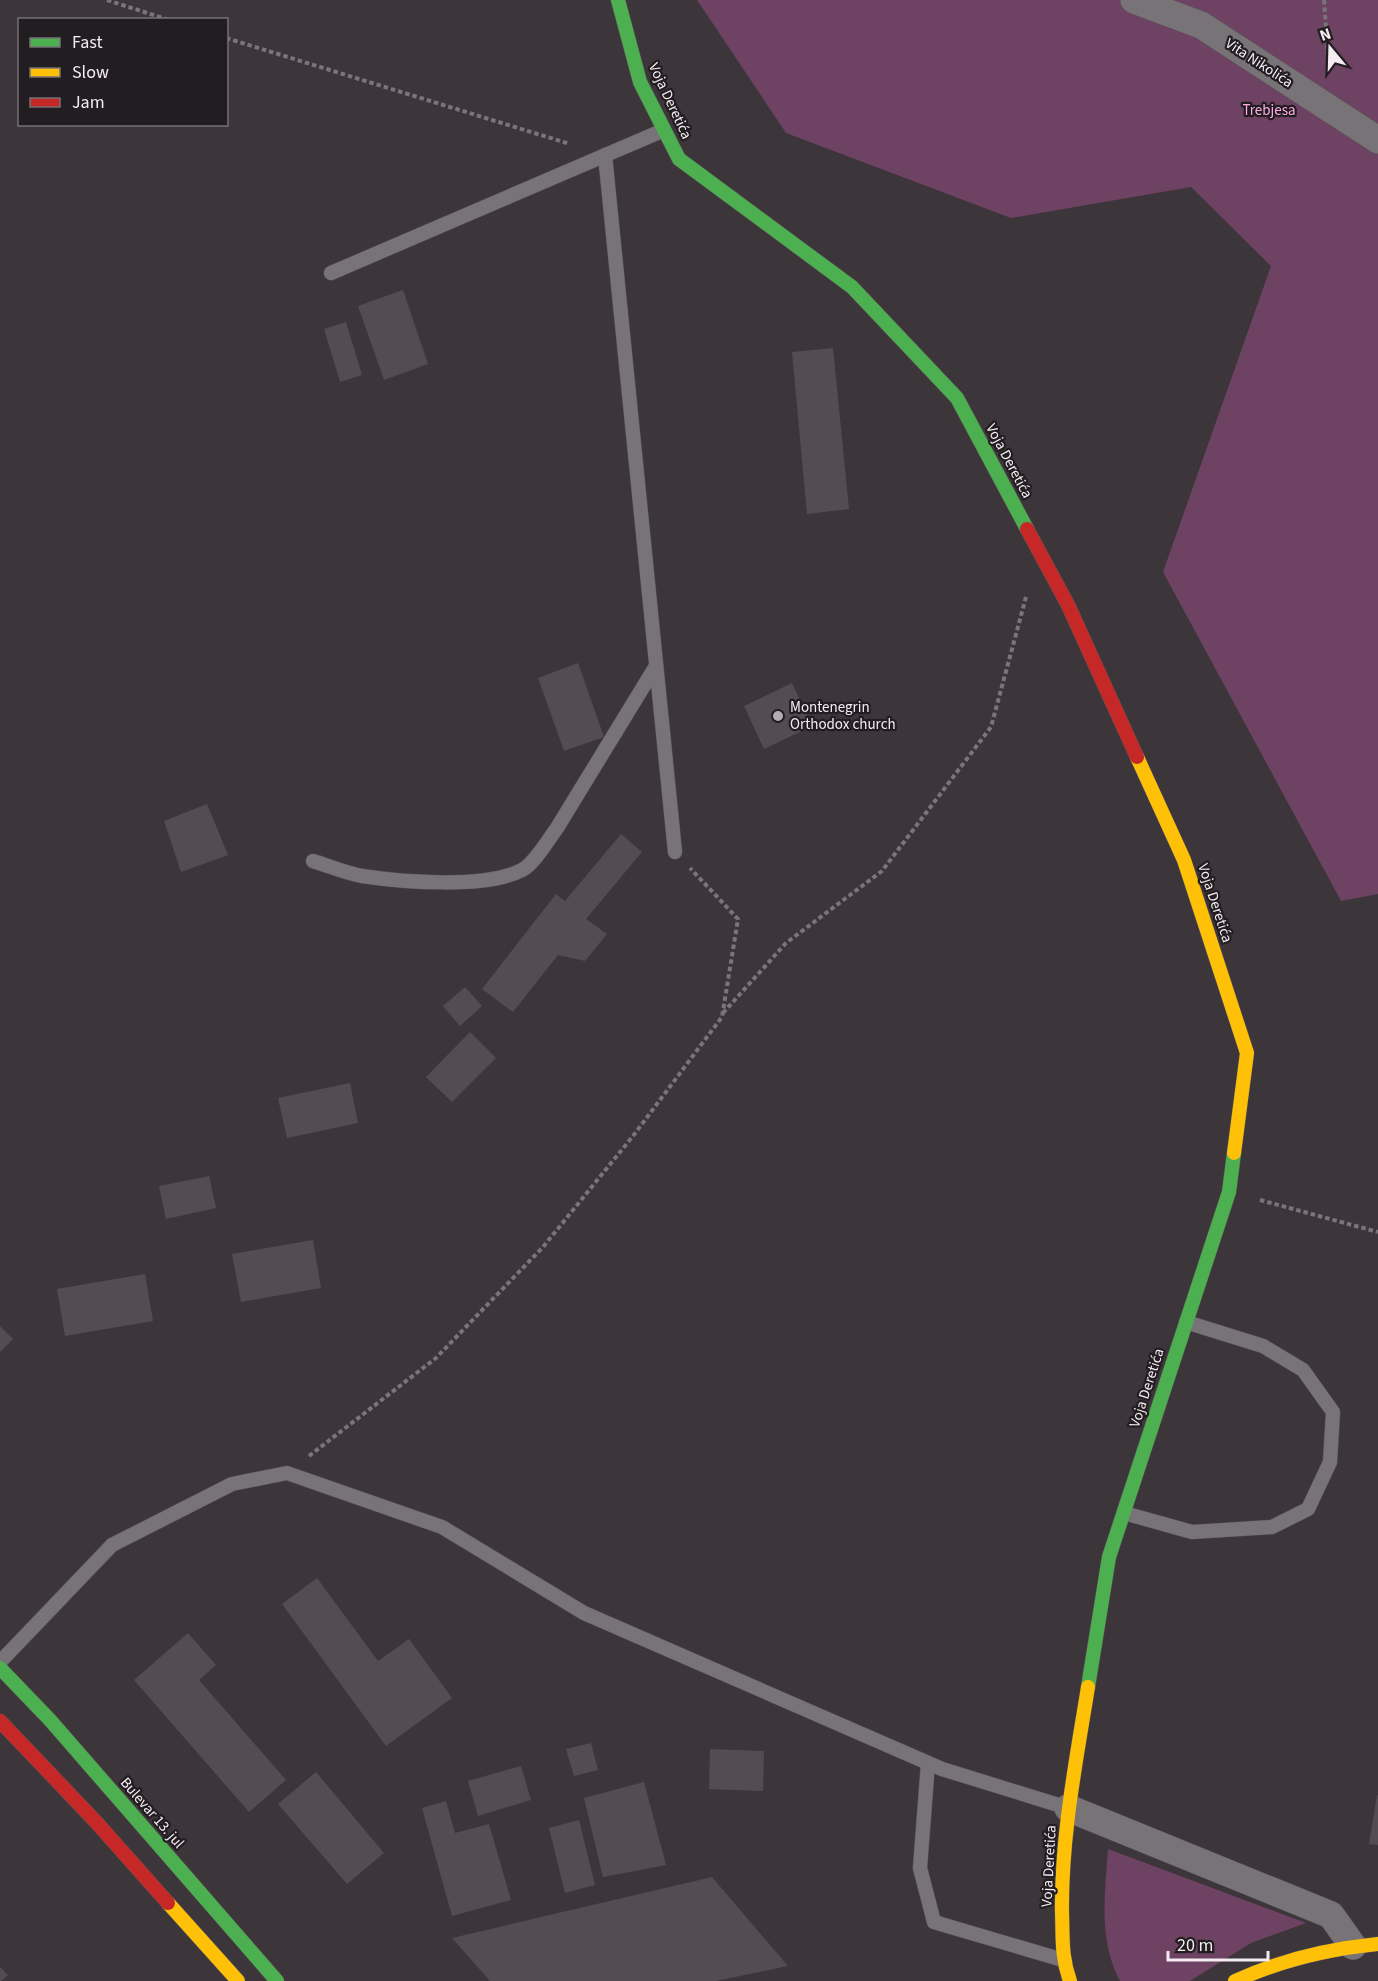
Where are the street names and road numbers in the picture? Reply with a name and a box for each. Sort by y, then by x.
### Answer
street label: Vita Nikolića [1221,33,1297,93]
street label: Voja Deretića [643,59,697,143]
street label: Voja Deretića [980,420,1038,502]
street label: Voja Deretića [1192,861,1238,945]
street label: Voja Deretića [1124,1346,1170,1430]
street label: Bulevar 13. jul [115,1773,189,1853]
street label: Voja Deretića [1036,1825,1062,1907]

